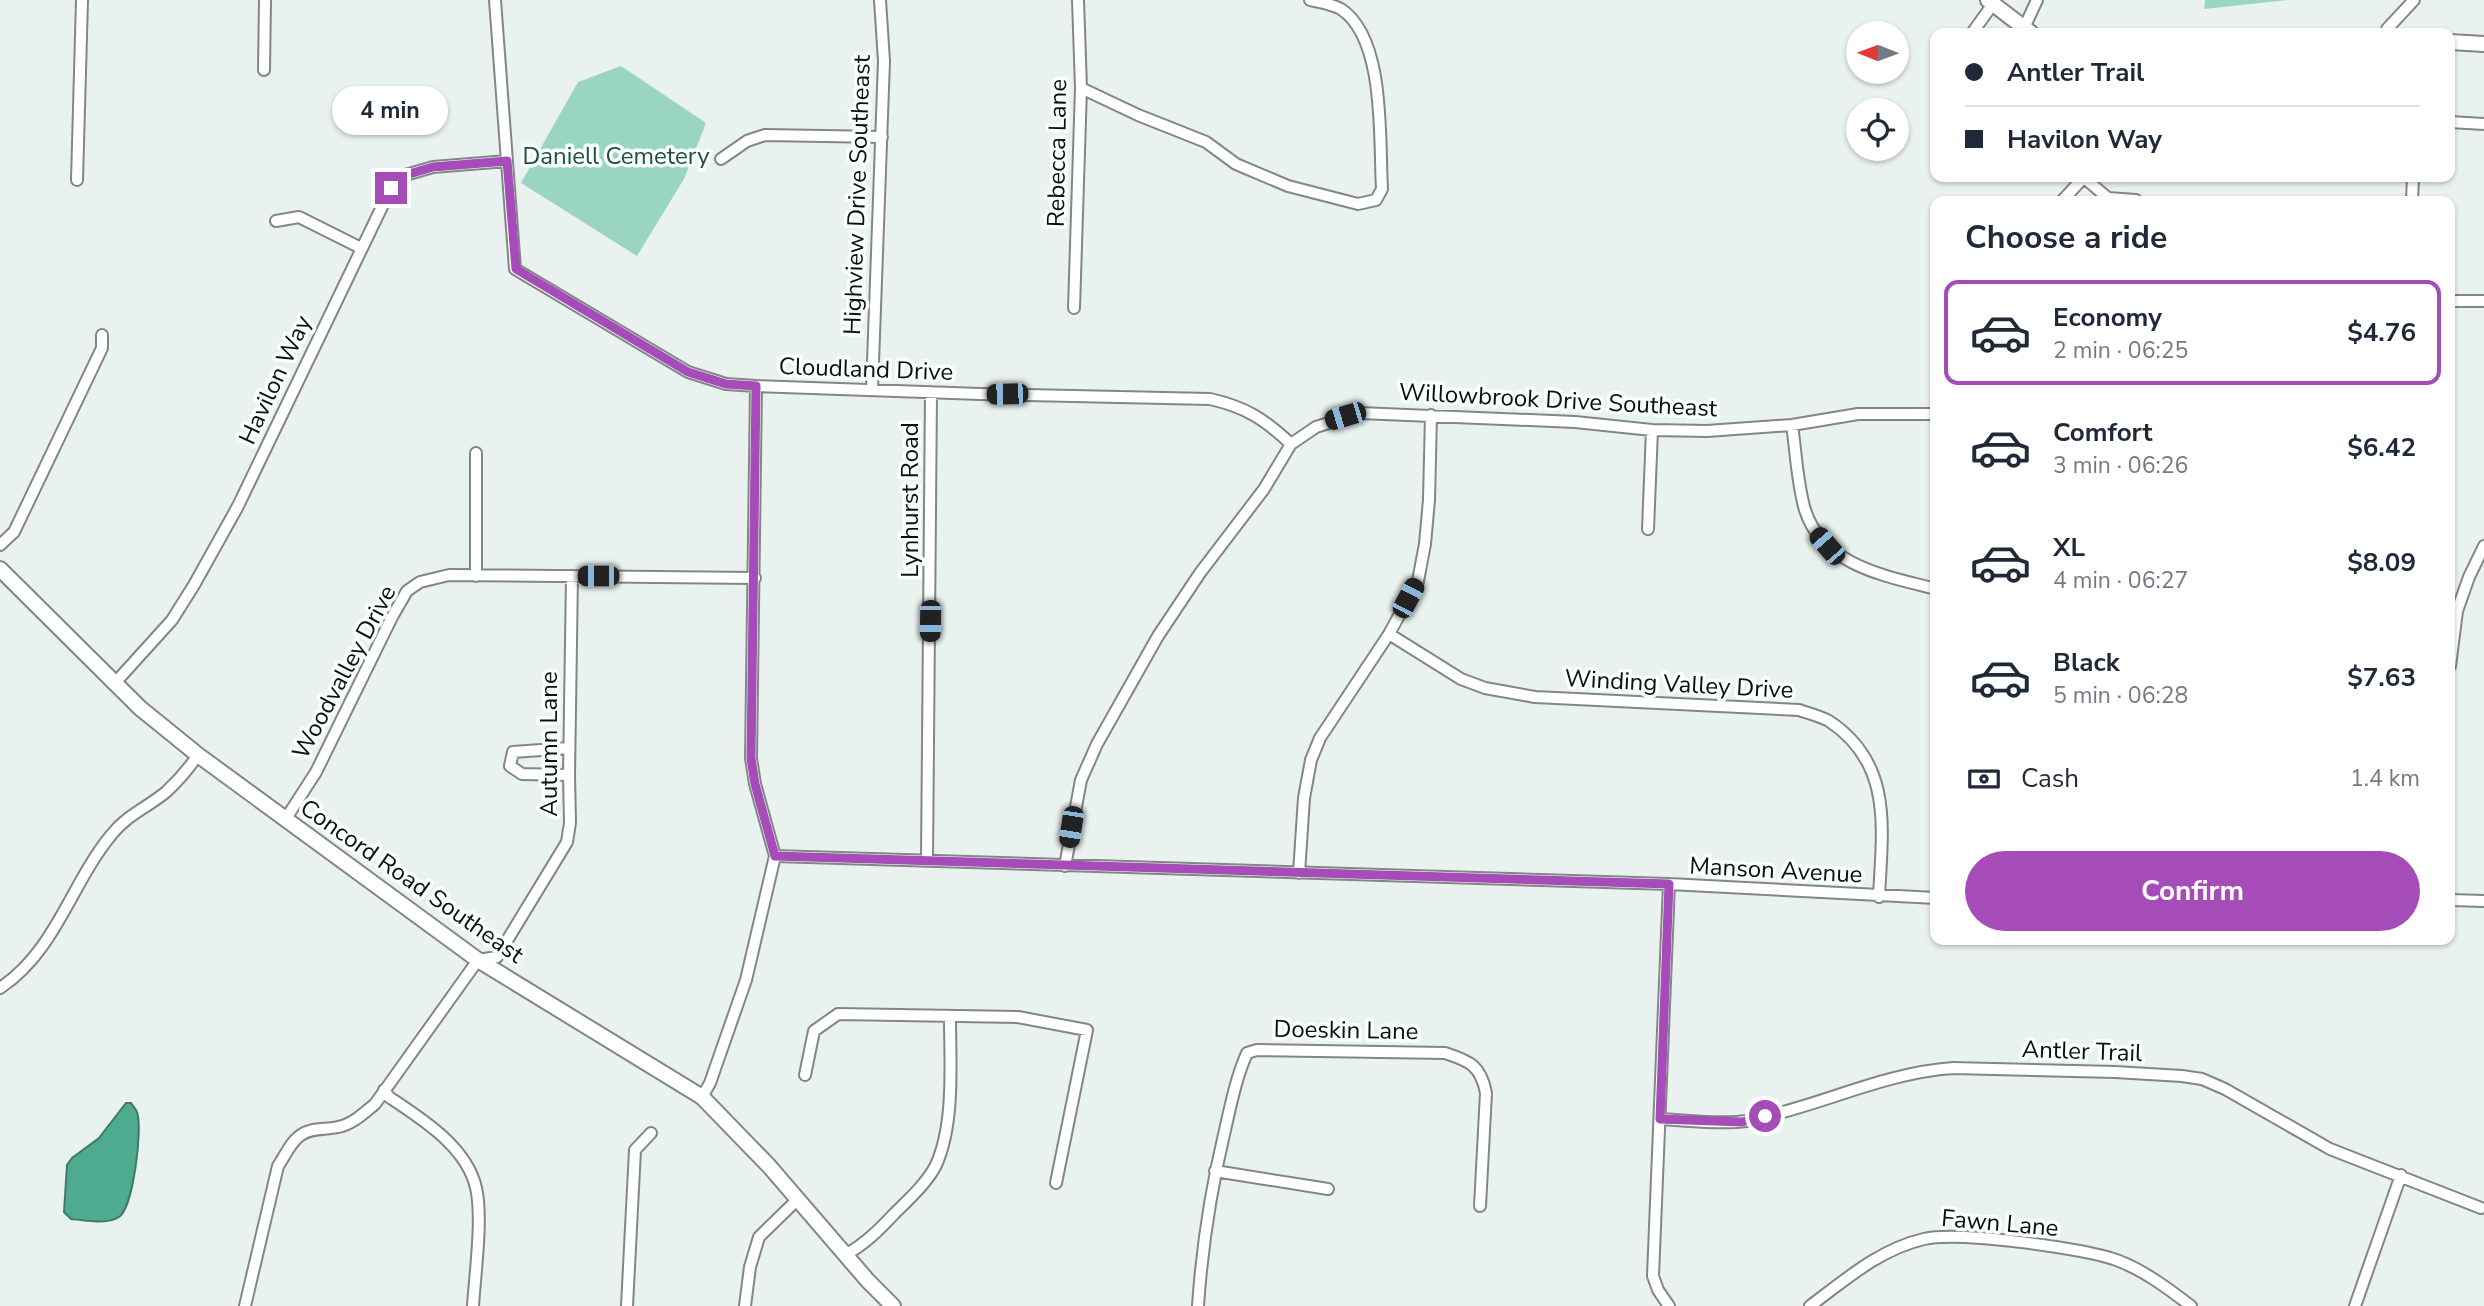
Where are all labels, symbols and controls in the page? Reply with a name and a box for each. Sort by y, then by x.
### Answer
north arrow [1846,21,1909,84]
map controls [1846,21,1909,161]
street label: Highview Drive Southeast [836,54,878,336]
text: Antler Trail [2007,55,2144,90]
street label: Rebecca Lane [1040,79,1074,227]
callout: 4 min [333,86,449,136]
text: 4 min [360,95,420,126]
button: locate [1846,98,1909,161]
text: Havilon Way [2007,122,2162,157]
park label: Daniell Cemetery [523,140,710,172]
route end [375,172,407,204]
text: Choose a ride [1965,216,2167,259]
text: Economy [2053,300,2162,335]
icon: car [1969,301,2032,364]
street label: Havilon Way [231,310,319,450]
text: $4.76 [2347,315,2416,350]
text: 2 min · 06:25 [2053,335,2188,366]
street label: Cloudland Drive [778,350,954,388]
street label: Willowbrook Drive Southeast [1398,376,1719,424]
car [986,383,1029,405]
car [1322,400,1369,432]
text: Comfort [2053,415,2153,450]
icon: car [1969,416,2032,479]
street label: Lynhurst Road [894,422,926,578]
text: $6.42 [2347,430,2416,465]
text: 3 min · 06:26 [2053,450,2188,481]
car [1806,523,1849,569]
text: XL [2053,530,2085,565]
icon: car [1969,531,2032,594]
text: $8.09 [2347,545,2416,580]
text: 4 min · 06:27 [2053,565,2188,596]
car [578,566,620,587]
car [1389,575,1428,621]
street label: Woodvalley Drive [285,579,403,765]
car [920,600,941,642]
text: Black [2053,645,2120,680]
icon: car [1969,646,2032,709]
text: $7.63 [2347,660,2416,695]
street label: Winding Valley Drive [1564,662,1794,706]
street label: Autumn Lane [533,671,565,817]
text: 5 min · 06:28 [2053,680,2188,711]
icon: cash [1965,760,2003,798]
text: Cash [2021,761,2079,796]
text: 1.4 km [2350,763,2420,794]
street label: Concord Road Southeast [294,792,531,971]
car [1058,805,1085,849]
street label: Manson Avenue [1689,849,1863,891]
button: Confirm [1965,851,2420,931]
street label: Doeskin Lane [1273,1013,1419,1047]
street label: Antler Trail [2021,1033,2143,1069]
route start [1749,1100,1781,1132]
street label: Fawn Lane [1940,1202,2060,1244]

